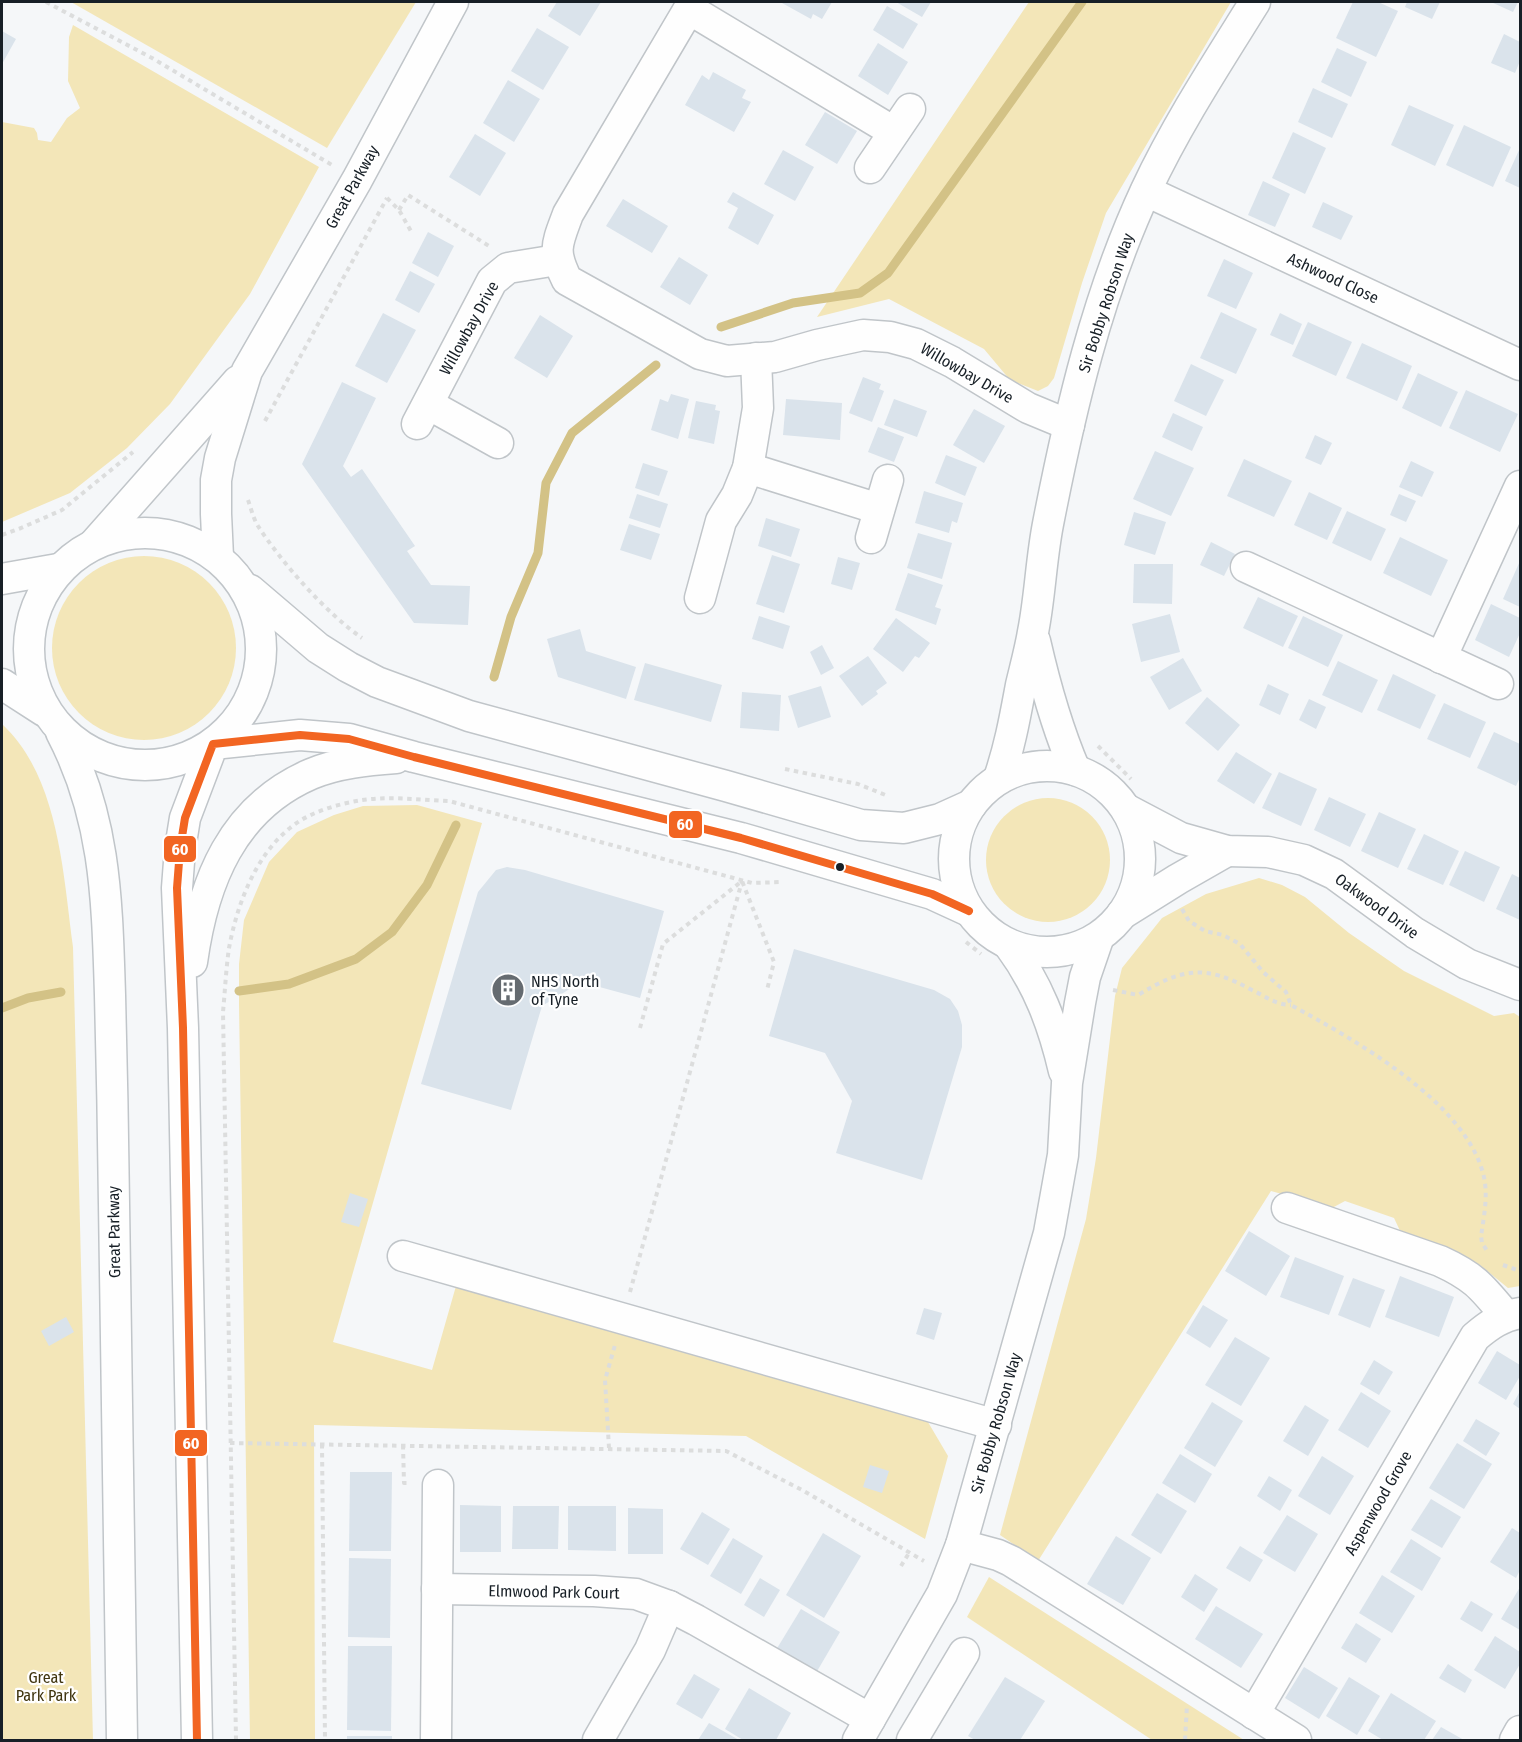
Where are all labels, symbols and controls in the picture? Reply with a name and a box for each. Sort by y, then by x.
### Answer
street label: Great Parkway [321,141,383,232]
street label: Sir Bobby Robson Way [1074,230,1138,375]
street label: Ashwood Close [1284,249,1382,307]
street label: Willowbay Drive [435,278,503,378]
street label: Willowbay Drive [917,339,1017,407]
line badge: 60 [668,810,703,839]
text: 60 [676,815,694,834]
line badge: 60 [163,835,197,863]
text: 60 [171,840,189,859]
unlabelled marker [834,861,846,873]
street label: Oakwood Drive [1331,869,1423,943]
building icon: NHS North of Tyne [490,972,526,1008]
place label: NHS North of Tyne [531,972,599,1009]
street label: Great Parkway [104,1185,124,1278]
street label: Sir Bobby Robson Way [967,1350,1025,1496]
line badge: 60 [174,1429,208,1457]
text: 60 [182,1434,200,1453]
street label: Aspenwood Grove [1340,1447,1416,1559]
street label: Elmwood Park Court [488,1581,620,1603]
park label: Great Park Park [16,1668,77,1705]

